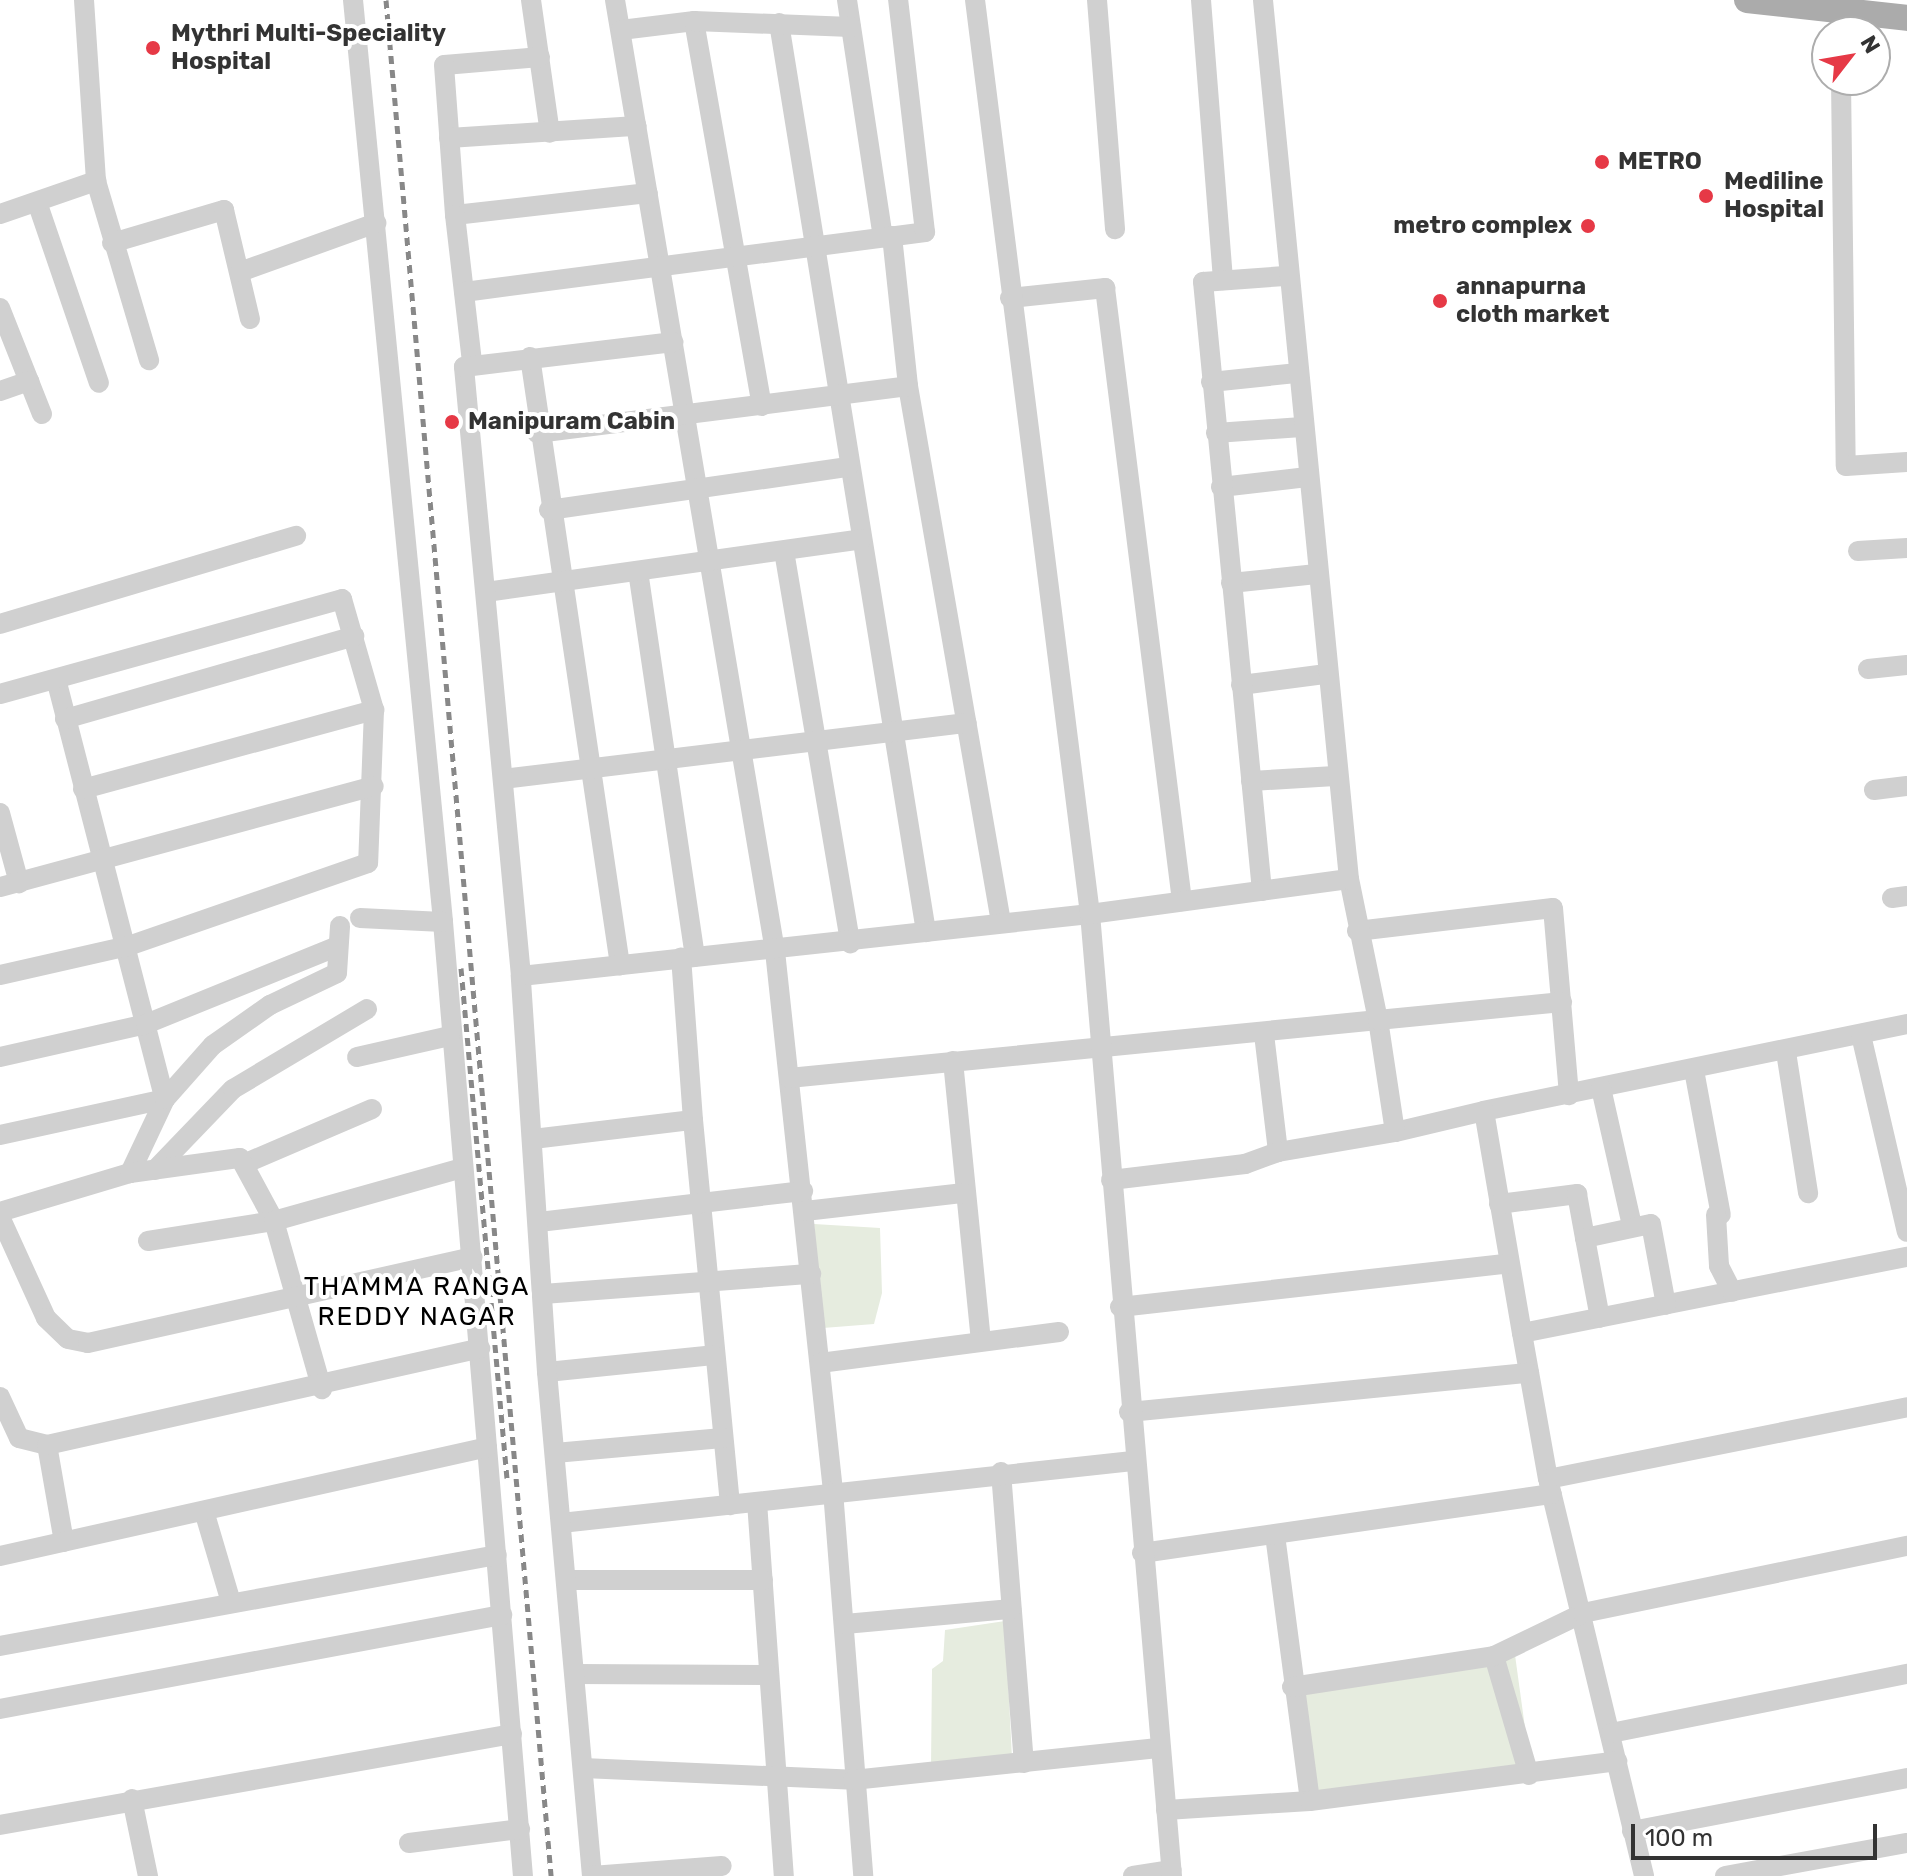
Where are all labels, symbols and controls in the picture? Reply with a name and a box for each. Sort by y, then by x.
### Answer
north arrow [1811,16,1891,96]
place label: Mythri Multi-Speciality Hospital [171,20,446,76]
text: N [1855,31,1886,58]
marker: Mythri Multi-Speciality Hospital [142,37,164,59]
place label: METRO [1618,148,1702,176]
marker: METRO [1593,153,1611,171]
place label: Mediline Hospital [1724,168,1824,224]
marker: Mediline Hospital [1695,185,1717,207]
place label: metro complex [1393,212,1572,240]
marker: metro complex [1579,217,1597,235]
place label: annapurna cloth market [1456,273,1610,329]
marker: annapurna cloth market [1431,292,1449,310]
place label: Manipuram Cabin [468,408,675,436]
marker: Manipuram Cabin [443,413,461,431]
district label: THAMMA RANGA REDDY NAGAR [303,1271,531,1332]
scale bar [1635,1808,1881,1858]
text: 100 m [1645,1824,1713,1852]

